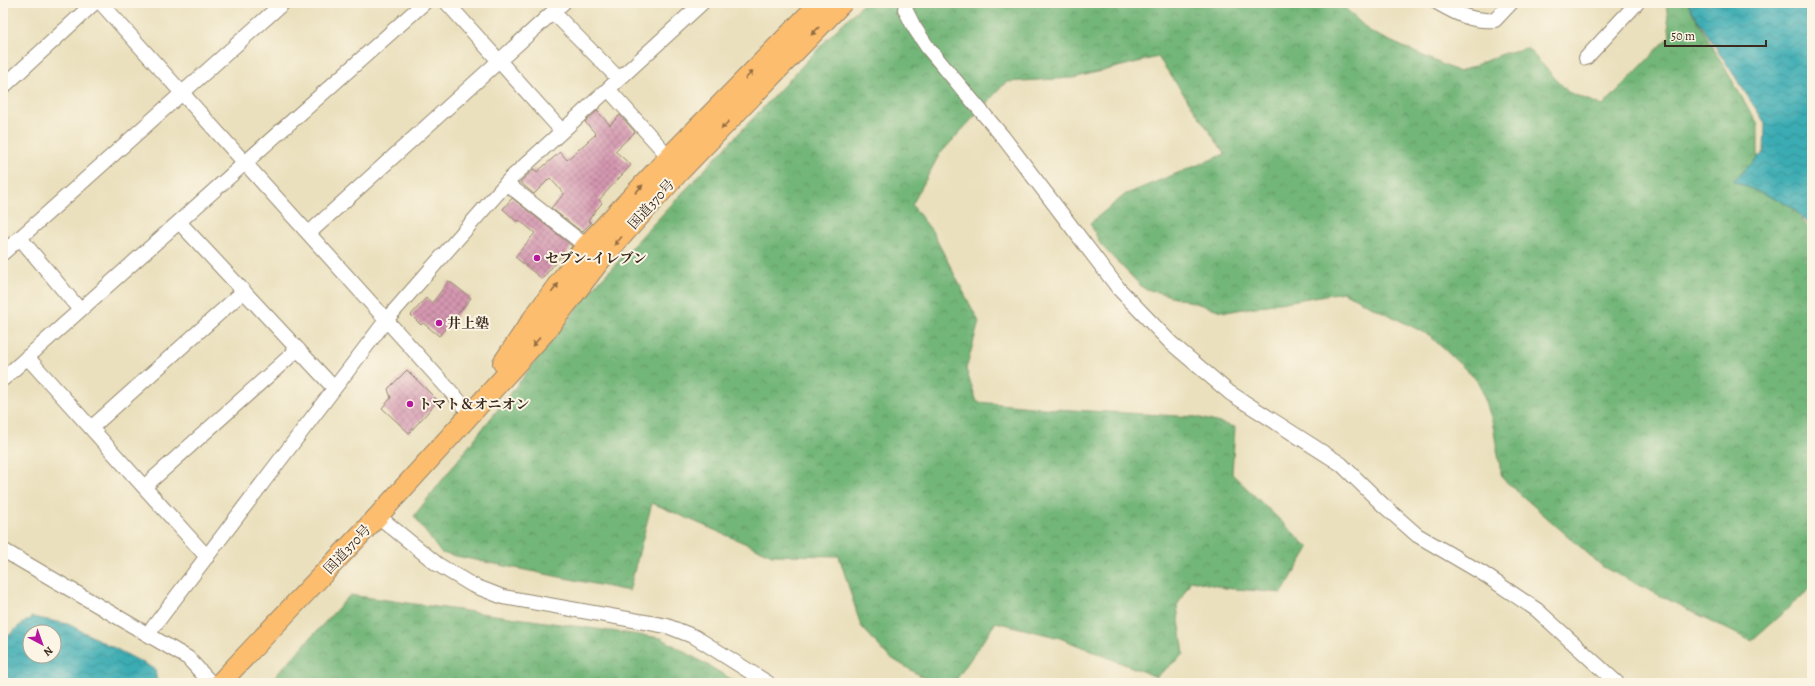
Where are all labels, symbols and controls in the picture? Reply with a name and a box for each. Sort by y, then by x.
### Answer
scale bar [1665,22,1766,48]
one-way arrow [810,26,820,36]
text: 50 m [1671,28,1695,44]
one-way arrow [744,70,754,80]
one-way arrow [720,120,730,130]
street label: 国道370号 [624,175,679,233]
one-way arrow [634,184,644,194]
one-way arrow [613,236,623,246]
place label: セブン-イレブン [545,249,647,268]
marker: セブン-イレブン [532,253,542,263]
one-way arrow [551,283,559,294]
place label: 井上塾 [447,314,489,333]
marker: 井上塾 [434,318,444,328]
one-way arrow [532,337,541,346]
place label: トマト＆オニオン [418,395,529,414]
marker: トマト＆オニオン [405,399,415,409]
street label: 国道370号 [320,520,375,578]
north arrow [22,624,62,664]
text: N [40,643,56,659]

